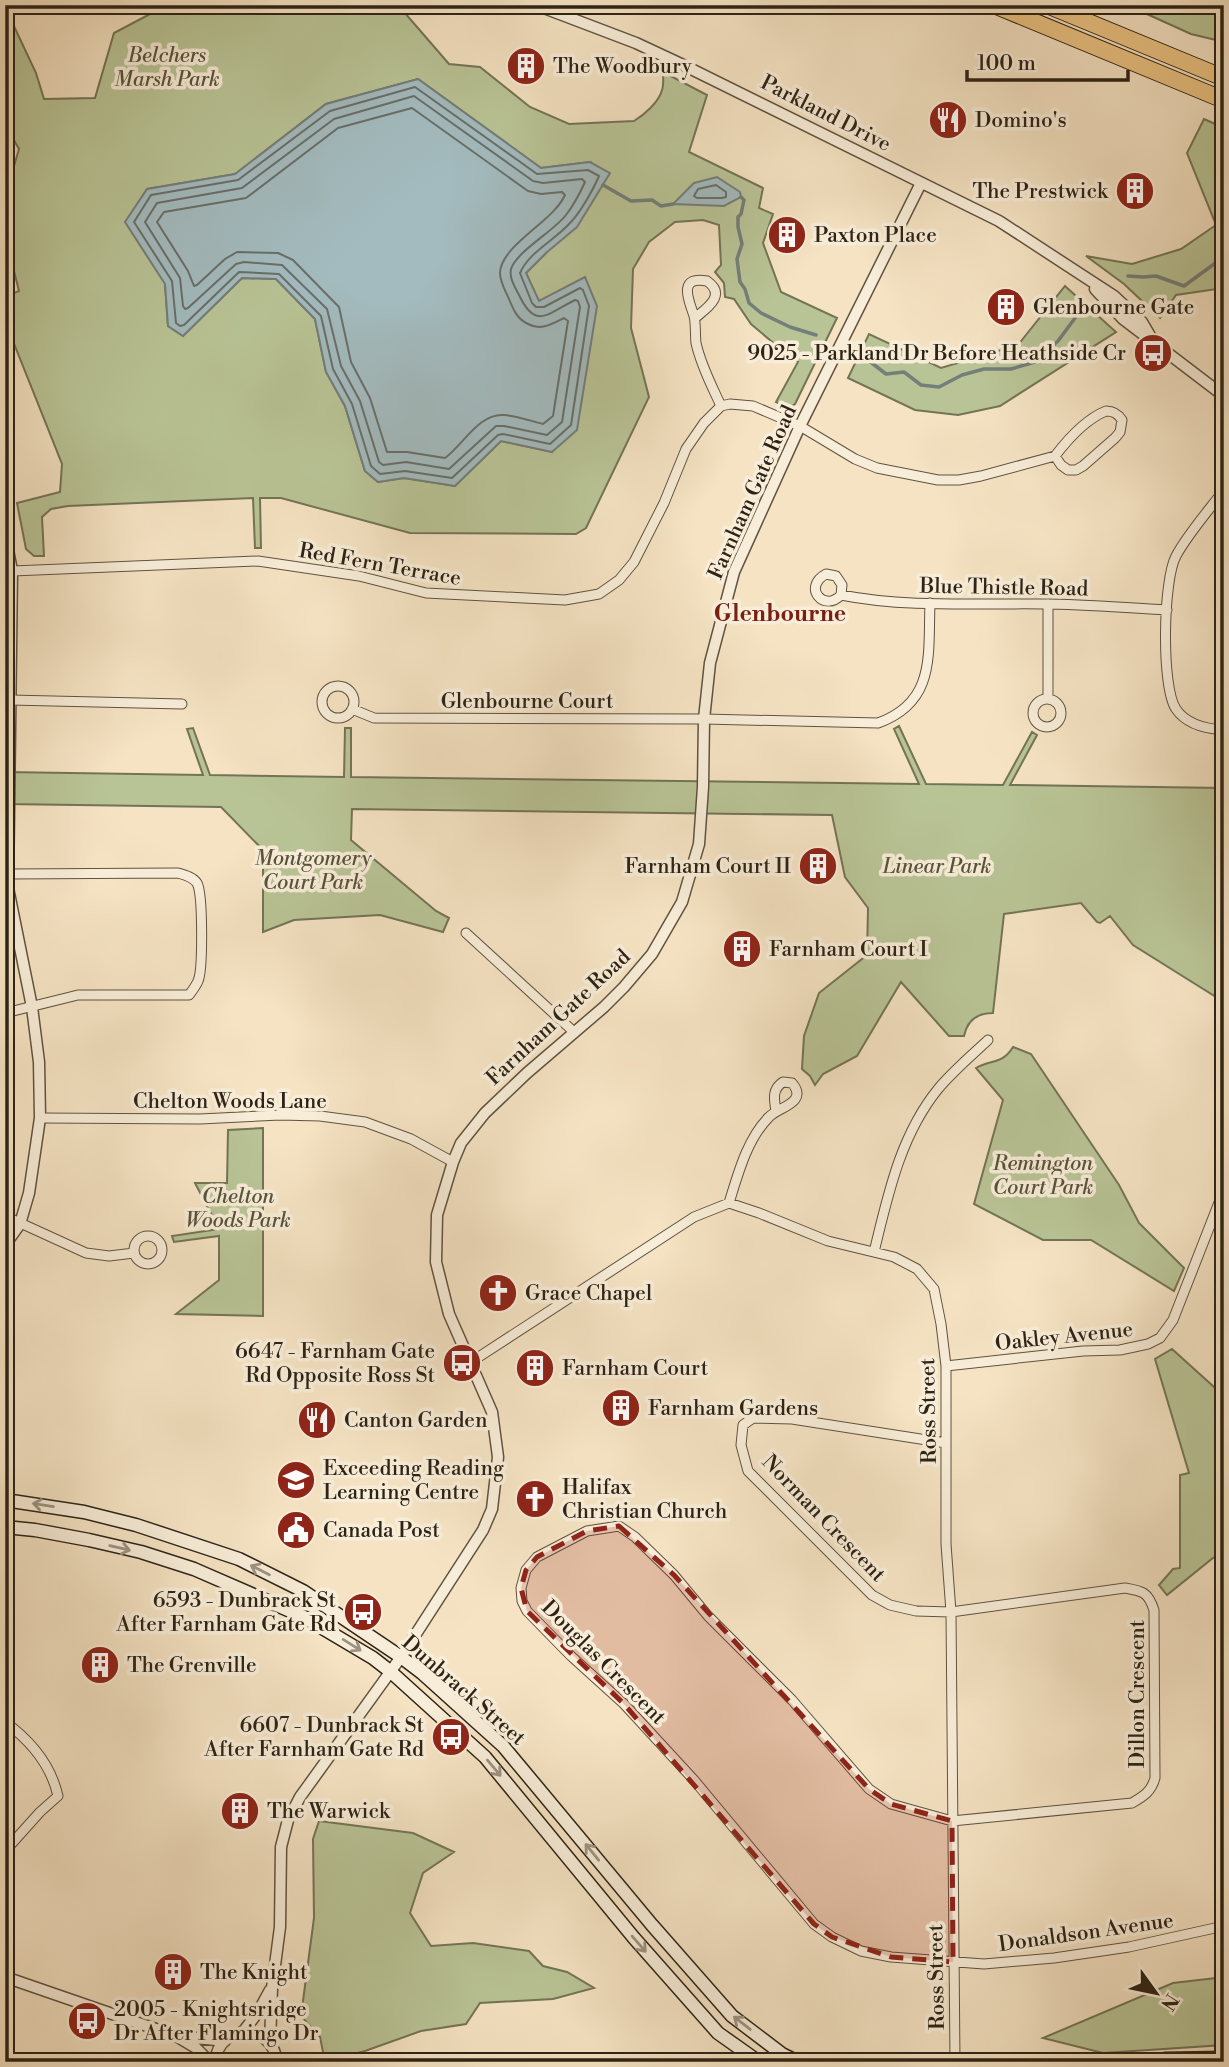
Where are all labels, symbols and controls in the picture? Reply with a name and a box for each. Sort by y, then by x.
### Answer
scale bar [967,38,1128,82]
park label: Belchers Marsh Park [114,43,220,93]
building icon: The Woodbury [505,45,547,87]
text: 100 m [977,51,1036,77]
place label: The Woodbury [553,54,693,80]
street label: Parkland Drive [756,70,895,158]
restaurant icon: Domino's [927,99,969,141]
place label: Domino's [975,108,1067,134]
building icon: The Prestwick [1114,170,1156,212]
place label: The Prestwick [973,179,1109,205]
building icon: Paxton Place [766,214,808,256]
place label: Paxton Place [814,223,937,249]
building icon: Glenbourne Gate [985,286,1027,328]
place label: Glenbourne Gate [1033,295,1194,321]
bus stop icon: 9025 - Parkland Dr Before Heathside Cr [1132,332,1174,374]
place label: 9025 - Parkland Dr Before Heathside Cr [747,341,1126,367]
street label: Farnham Gate Road [703,401,803,584]
street label: Red Fern Terrace [297,538,463,592]
street label: Blue Thistle Road [918,574,1089,602]
district label: Glenbourne [714,600,846,628]
street label: Glenbourne Court [441,689,614,715]
building icon: Farnham Court II [797,845,839,887]
park label: Montgomery Court Park [255,846,372,896]
place label: Farnham Court II [625,854,791,880]
park label: Linear Park [882,854,991,880]
building icon: Farnham Court I [721,928,763,970]
place label: Farnham Court I [769,937,928,963]
street label: Farnham Gate Road [481,944,636,1091]
street label: Chelton Woods Lane [133,1089,327,1115]
park label: Remington Court Park [992,1151,1093,1201]
park label: Chelton Woods Park [185,1184,291,1234]
church icon: Grace Chapel [477,1272,519,1314]
place label: Grace Chapel [525,1281,652,1307]
street label: Oakley Avenue [994,1317,1134,1357]
place label: 6647 - Farnham Gate Rd Opposite Ross St [235,1339,436,1389]
bus stop icon: 6647 - Farnham Gate Rd Opposite Ross St [441,1342,483,1384]
building icon: Farnham Court [514,1347,556,1389]
place label: Farnham Court [562,1356,709,1382]
street label: Ross Street [915,1357,943,1464]
building icon: Farnham Gardens [600,1387,642,1429]
place label: Farnham Gardens [648,1396,818,1422]
restaurant icon: Canton Garden [296,1399,338,1441]
place label: Canton Garden [344,1408,488,1434]
street label: Norman Crescent [756,1450,891,1588]
place label: Exceeding Reading Learning Centre [323,1456,504,1506]
school or university icon: Exceeding Reading Learning Centre [275,1459,317,1501]
place label: Halifax Christian Church [562,1475,728,1525]
church icon: Halifax Christian Church [514,1478,556,1520]
one-way arrow [32,1498,54,1511]
public building icon: Canada Post [275,1509,317,1551]
place label: Canada Post [323,1518,440,1544]
one-way arrow [109,1542,131,1555]
one-way arrow [250,1563,271,1576]
place label: 6593 - Dunbrack St After Farnham Gate Rd [115,1588,337,1638]
bus stop icon: 6593 - Dunbrack St After Farnham Gate Rd [342,1591,384,1633]
street label: Douglas Crescent [536,1595,671,1731]
street label: Dillon Crescent [1125,1619,1151,1768]
street label: Dunbrack Street [396,1630,531,1752]
one-way arrow [341,1638,361,1652]
building icon: The Grenville [79,1644,121,1686]
place label: The Grenville [127,1653,257,1679]
place label: 6607 - Dunbrack St After Farnham Gate Rd [203,1713,425,1763]
bus stop icon: 6607 - Dunbrack St After Farnham Gate Rd [430,1716,472,1758]
one-way arrow [487,1759,502,1777]
building icon: The Warwick [219,1790,261,1832]
place label: The Warwick [267,1799,391,1825]
one-way arrow [584,1843,600,1861]
street label: Donaldson Avenue [997,1908,1175,1958]
street label: Ross Street [923,1923,951,2030]
one-way arrow [631,1935,647,1953]
building icon: The Knight [152,1951,194,1993]
north arrow [1120,1958,1190,2028]
place label: The Knight [200,1960,308,1986]
text: N [1155,1989,1184,2015]
place label: 2005 - Knightsridge Dr After Flamingo Dr [114,1997,319,2047]
bus stop icon: 2005 - Knightsridge Dr After Flamingo Dr [66,2000,108,2042]
one-way arrow [733,2015,752,2030]

